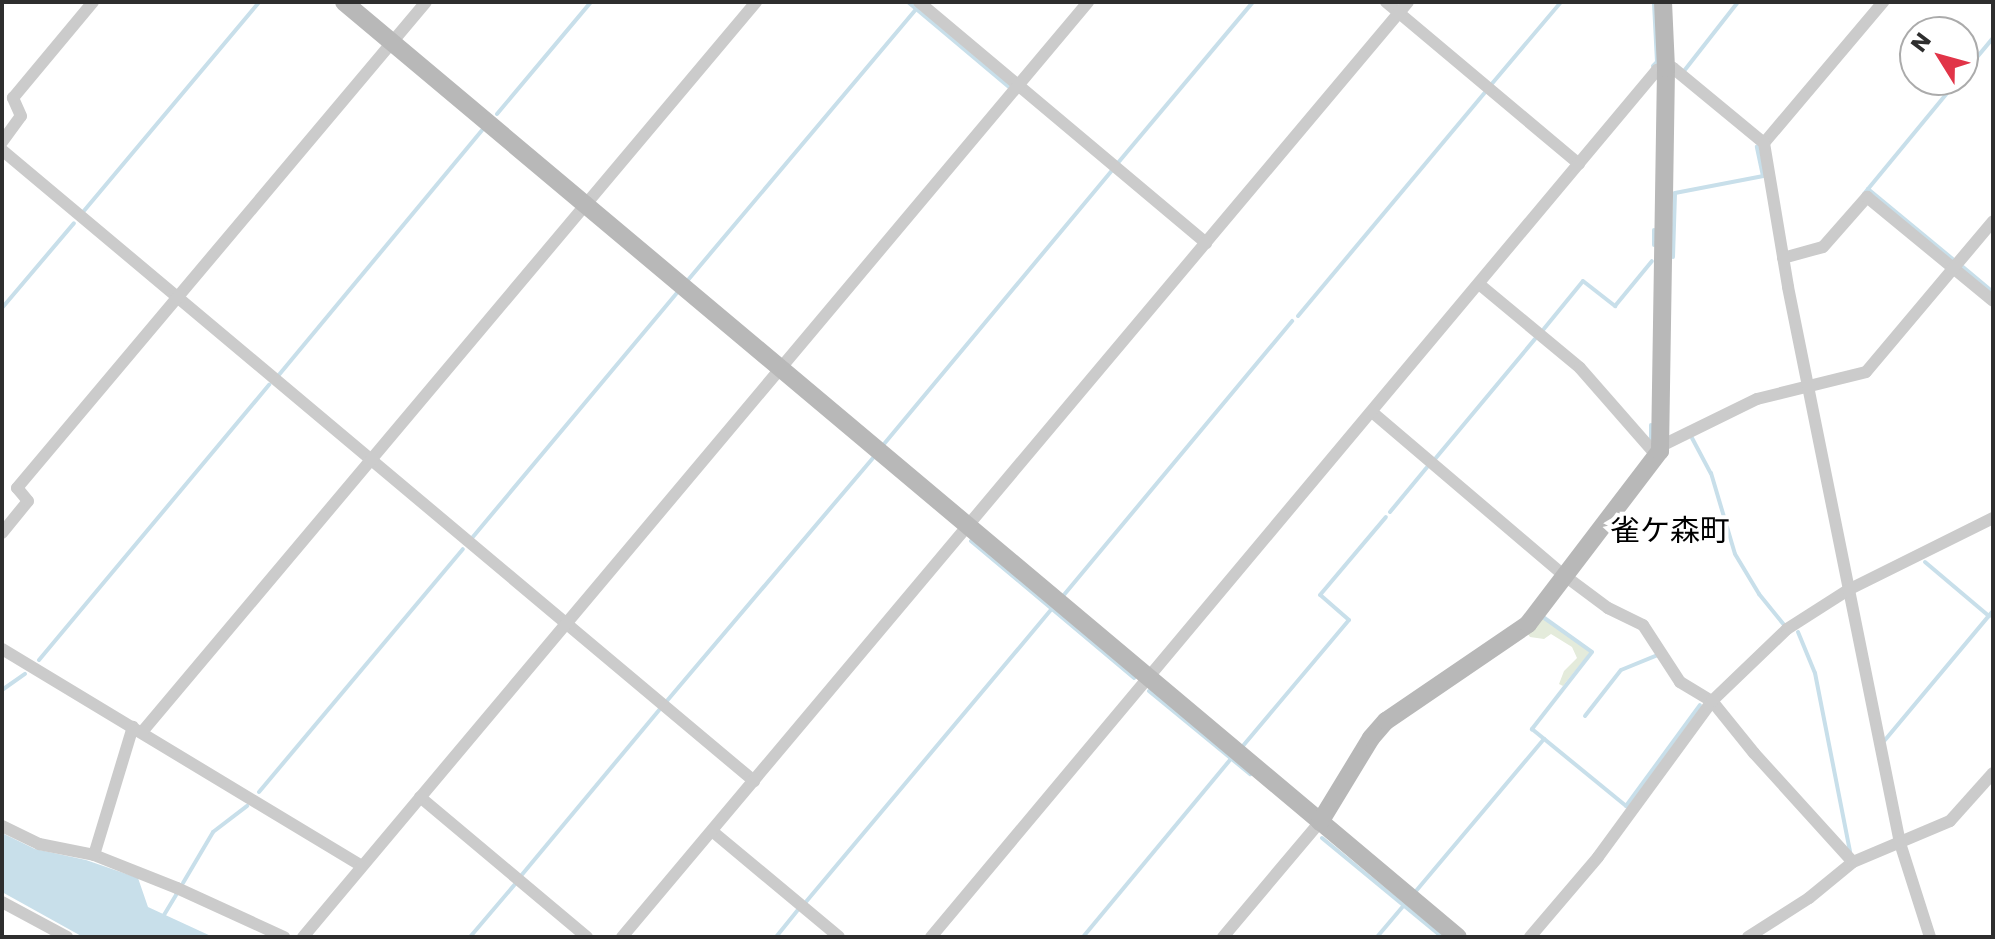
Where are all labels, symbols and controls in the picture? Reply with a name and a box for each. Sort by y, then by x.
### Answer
north arrow [1899,16,1979,96]
text: N [1904,27,1938,58]
district label: 雀ケ森町 [1610,513,1730,549]

